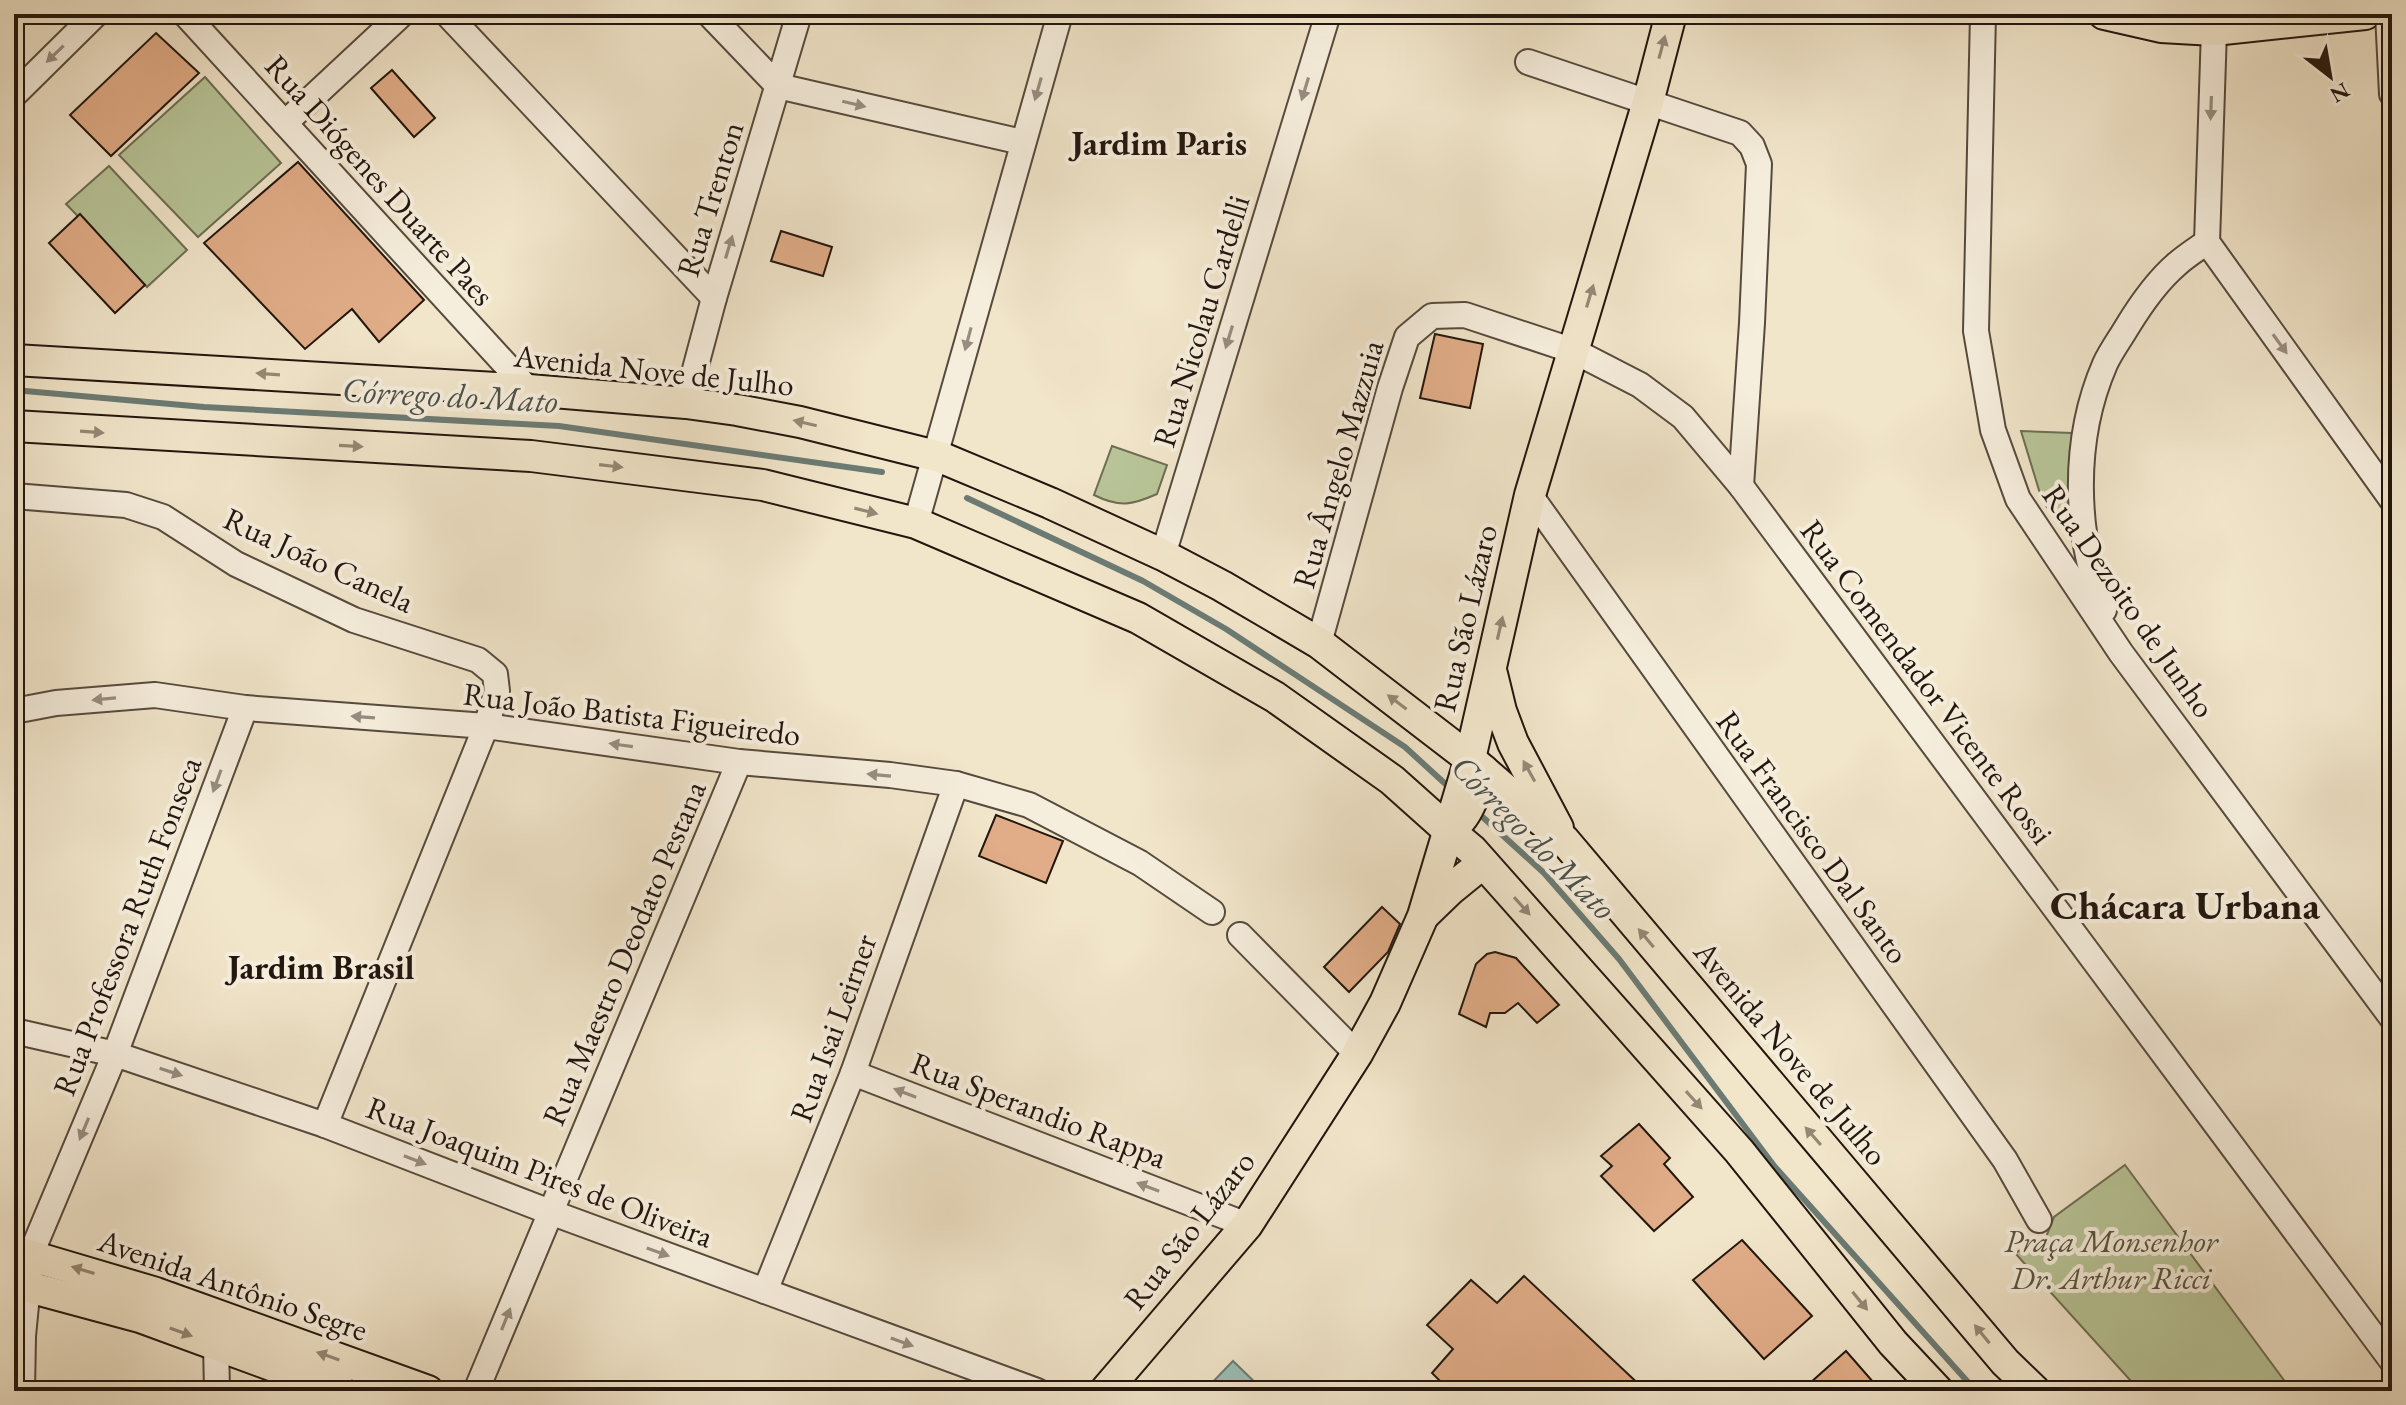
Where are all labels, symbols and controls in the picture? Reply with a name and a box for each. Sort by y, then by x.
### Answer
one-way arrow [1657,34,1669,59]
north arrow [2290,36,2370,116]
one-way arrow [46,45,65,63]
street label: Rua Diógenes Duarte Paes [256,45,504,315]
text: N [2325,76,2355,110]
one-way arrow [1031,77,1044,101]
one-way arrow [1298,77,1311,101]
one-way arrow [2205,96,2218,121]
one-way arrow [842,98,867,111]
street label: Rua Trenton [667,116,753,282]
district label: Jardim Paris [1068,121,1247,165]
street label: Rua Nicolau Cardelli [1143,190,1259,452]
one-way arrow [723,235,736,259]
one-way arrow [1584,284,1597,308]
one-way arrow [1222,326,1235,350]
one-way arrow [961,328,974,352]
street label: Avenida Nove de Julho [511,334,796,406]
one-way arrow [2272,334,2287,355]
street label: Rua Ângelo Mazzuia [1283,335,1394,593]
one-way arrow [255,367,280,380]
water label: Córrego do Mato [341,367,559,423]
one-way arrow [793,416,818,429]
one-way arrow [80,426,105,439]
one-way arrow [339,440,364,453]
one-way arrow [598,460,623,473]
street label: Rua Dezoito de Junho [2033,476,2225,726]
street label: Rua João Canela [217,498,421,623]
one-way arrow [854,506,879,518]
street label: Rua Comendador Vicente Rossi [1791,511,2063,853]
street label: Rua São Lázaro [1423,520,1507,716]
one-way arrow [1494,615,1506,640]
street label: Rua João Batista Figueiredo [461,672,803,756]
one-way arrow [91,693,116,706]
one-way arrow [1386,694,1408,710]
street label: Rua Francisco Dal Santo [1707,702,1919,972]
one-way arrow [350,710,375,723]
one-way arrow [608,738,633,751]
water label: Córrego do Mato [1442,745,1626,929]
street label: Rua Professora Ruth Fonseca [43,750,211,1101]
one-way arrow [1522,760,1536,782]
one-way arrow [866,768,891,781]
one-way arrow [210,769,223,793]
street label: Rua Maestro Deodato Pestana [532,774,716,1132]
district label: Chácara Urbana [2050,879,2321,931]
one-way arrow [1512,896,1530,915]
street label: Rua Isai Leirner [780,928,886,1128]
one-way arrow [1638,928,1655,948]
street label: Avenida Nove de Julho [1684,931,1898,1174]
district label: Jardim Brasil [224,945,415,989]
street label: Rua Sperandio Rappa [905,1042,1173,1178]
one-way arrow [159,1066,183,1079]
street label: Rua Joaquim Pires de Oliveira [361,1086,719,1258]
one-way arrow [893,1086,917,1099]
one-way arrow [1685,1091,1703,1110]
one-way arrow [77,1117,90,1140]
one-way arrow [1805,1127,1822,1147]
street label: Rua São Lázaro [1114,1142,1264,1318]
one-way arrow [403,1154,427,1167]
one-way arrow [1136,1180,1160,1193]
street label: Avenida Antônio Segre [92,1219,373,1351]
park label: Praça Monsenhor Dr. Arthur Ricci [2004,1220,2220,1299]
one-way arrow [647,1246,671,1259]
one-way arrow [70,1264,94,1276]
one-way arrow [1851,1291,1867,1311]
one-way arrow [500,1307,513,1331]
one-way arrow [1975,1324,1991,1344]
one-way arrow [170,1326,194,1338]
one-way arrow [891,1336,915,1348]
one-way arrow [316,1349,340,1362]

